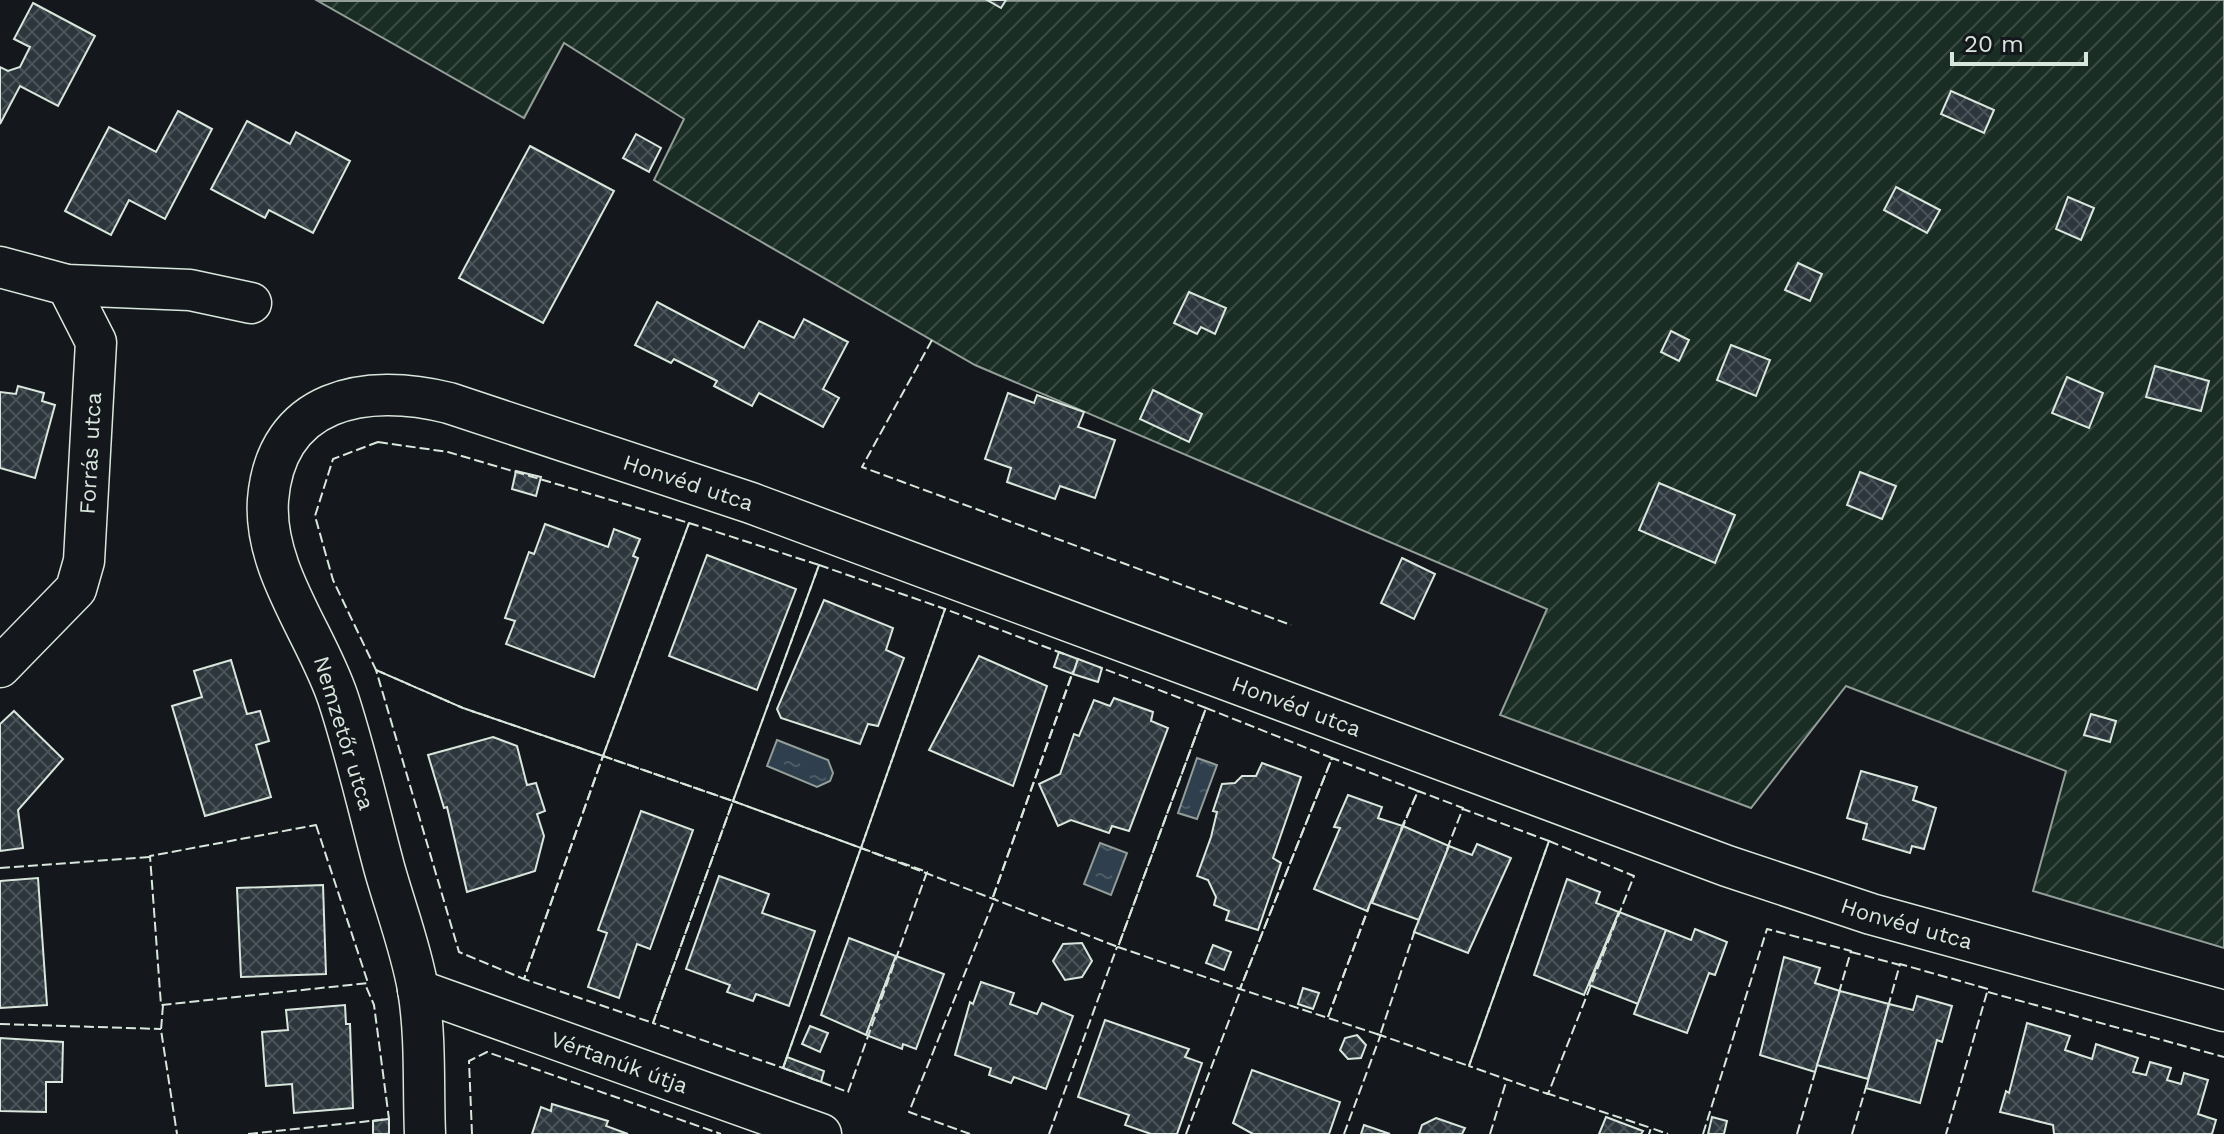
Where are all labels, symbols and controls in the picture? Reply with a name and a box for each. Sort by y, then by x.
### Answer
scale bar [1952,16,2086,66]
text: 20 m [1964,30,2024,58]
street label: Forrás utca [74,391,106,515]
street label: Honvéd utca [620,449,757,515]
street label: Nemzetőr utca [309,653,379,813]
street label: Honvéd utca [1229,671,1365,741]
street label: Honvéd utca [1838,892,1975,954]
street label: Vértanúk útja [548,1026,691,1098]

